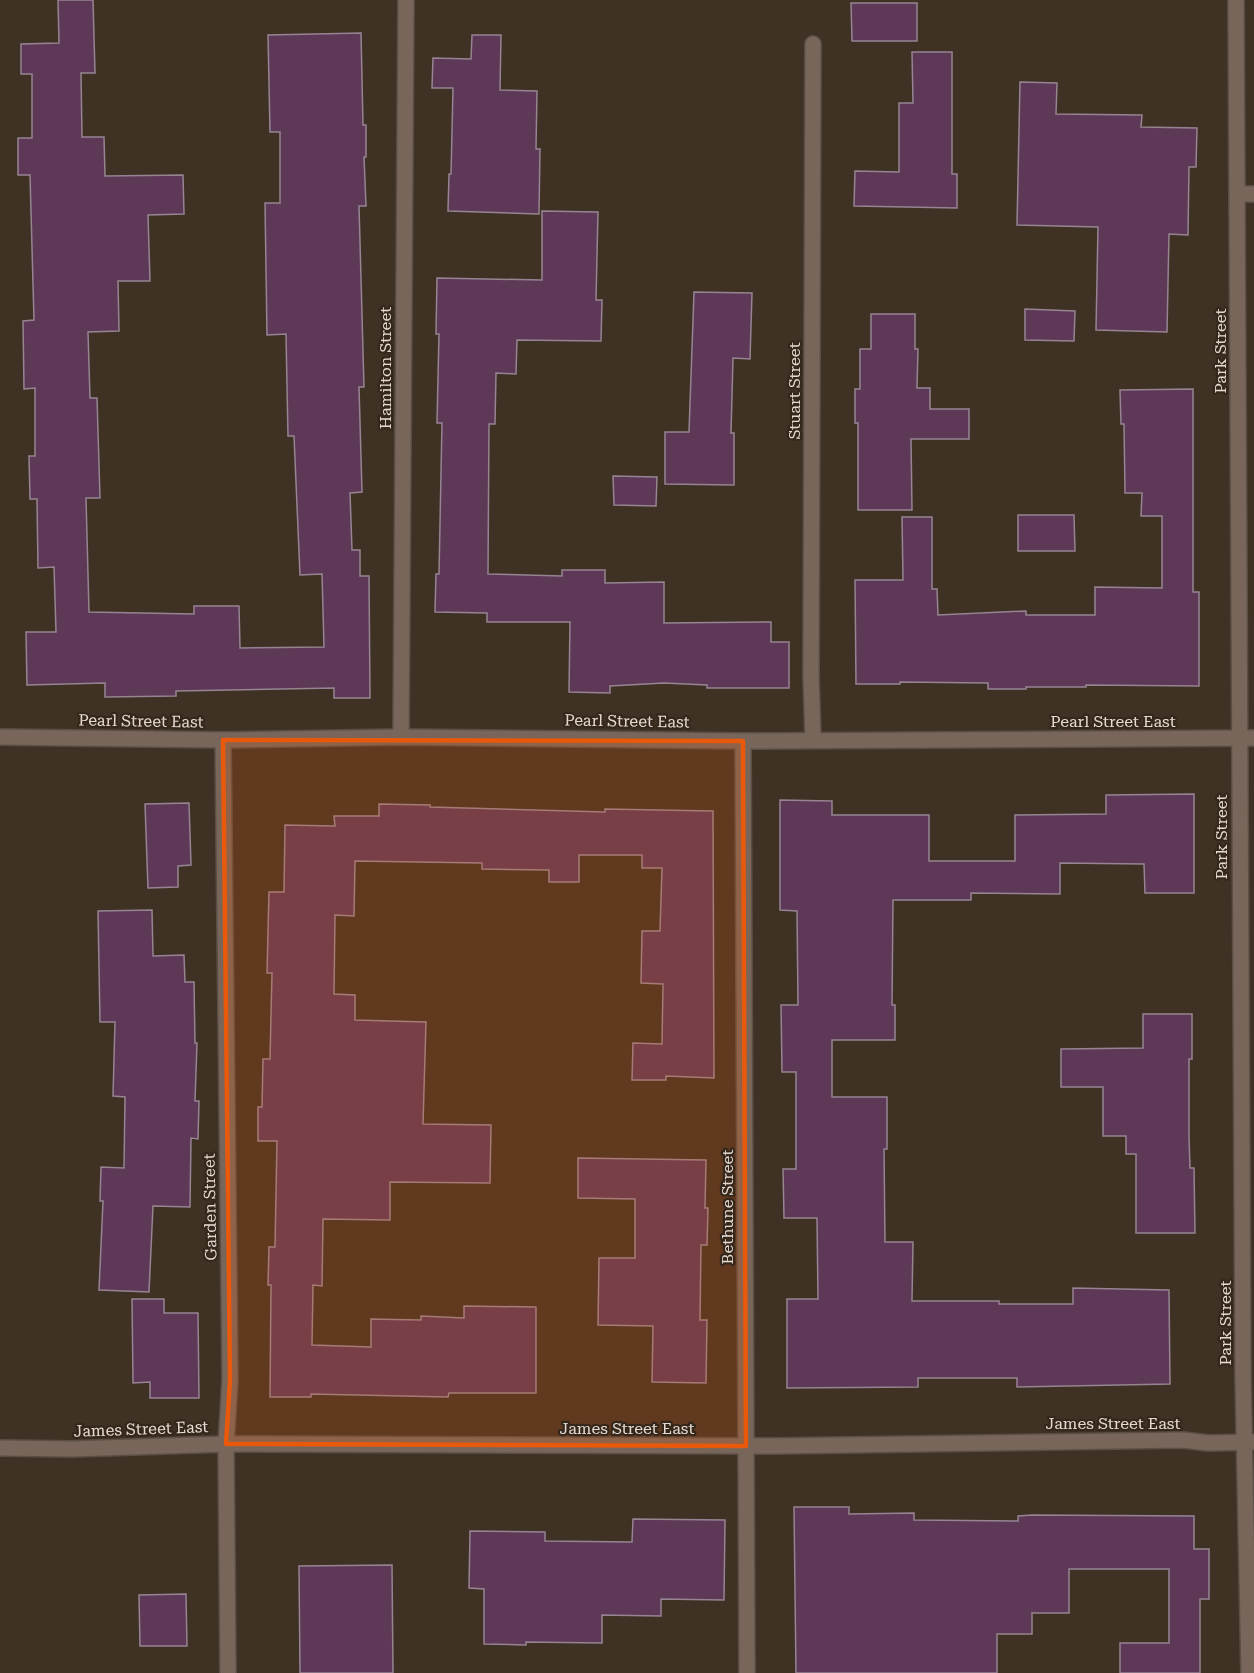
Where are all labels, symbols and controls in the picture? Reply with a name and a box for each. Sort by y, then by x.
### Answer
street label: Hamilton Street [376,307,395,429]
street label: Park Street [1211,308,1230,394]
street label: Stuart Street [785,342,804,440]
street label: Pearl Street East [78,710,204,732]
street label: Pearl Street East [564,710,690,732]
street label: Pearl Street East [1050,712,1176,731]
street label: Park Street [1212,794,1231,880]
street label: Bethune Street [718,1150,737,1264]
street label: Garden Street [200,1153,220,1261]
street label: Park Street [1216,1280,1235,1366]
street label: James Street East [1046,1414,1180,1433]
street label: James Street East [73,1417,209,1441]
street label: James Street East [560,1419,694,1438]

